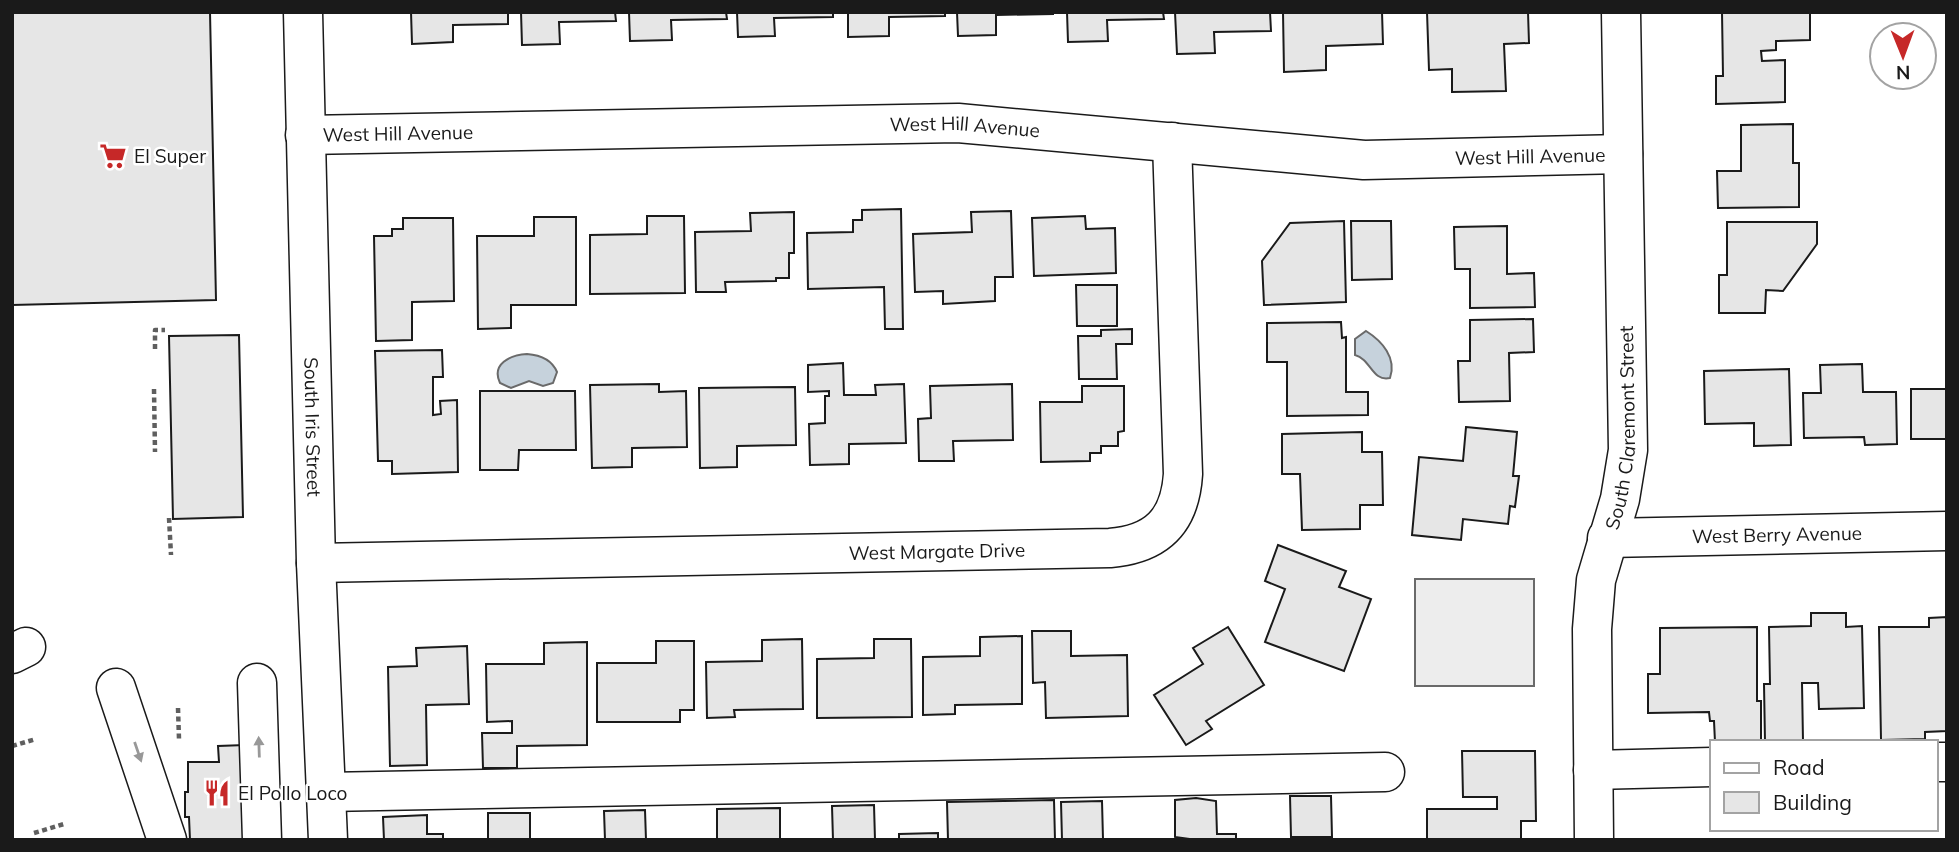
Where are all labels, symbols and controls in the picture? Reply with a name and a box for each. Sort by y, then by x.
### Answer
north arrow [1868,21,1938,91]
text: N [1896,61,1911,85]
street label: West Hill Avenue [889,111,1041,142]
street label: West Hill Avenue [322,120,474,147]
supermarket icon: El Super [98,141,128,171]
street label: West Hill Avenue [1455,142,1606,170]
place label: El Super [134,144,206,168]
street label: South Claremont Street [1600,325,1641,532]
street label: South Iris Street [299,357,326,497]
street label: West Berry Avenue [1692,521,1862,548]
street label: West Margate Drive [848,538,1025,565]
one-way arrow [253,736,265,758]
legend [1710,740,1938,831]
one-way arrow [133,742,144,763]
text: Road [1773,754,1824,780]
restaurant icon: El Pollo Loco [202,778,232,808]
place label: El Pollo Loco [238,781,347,805]
text: Building [1773,789,1852,815]

